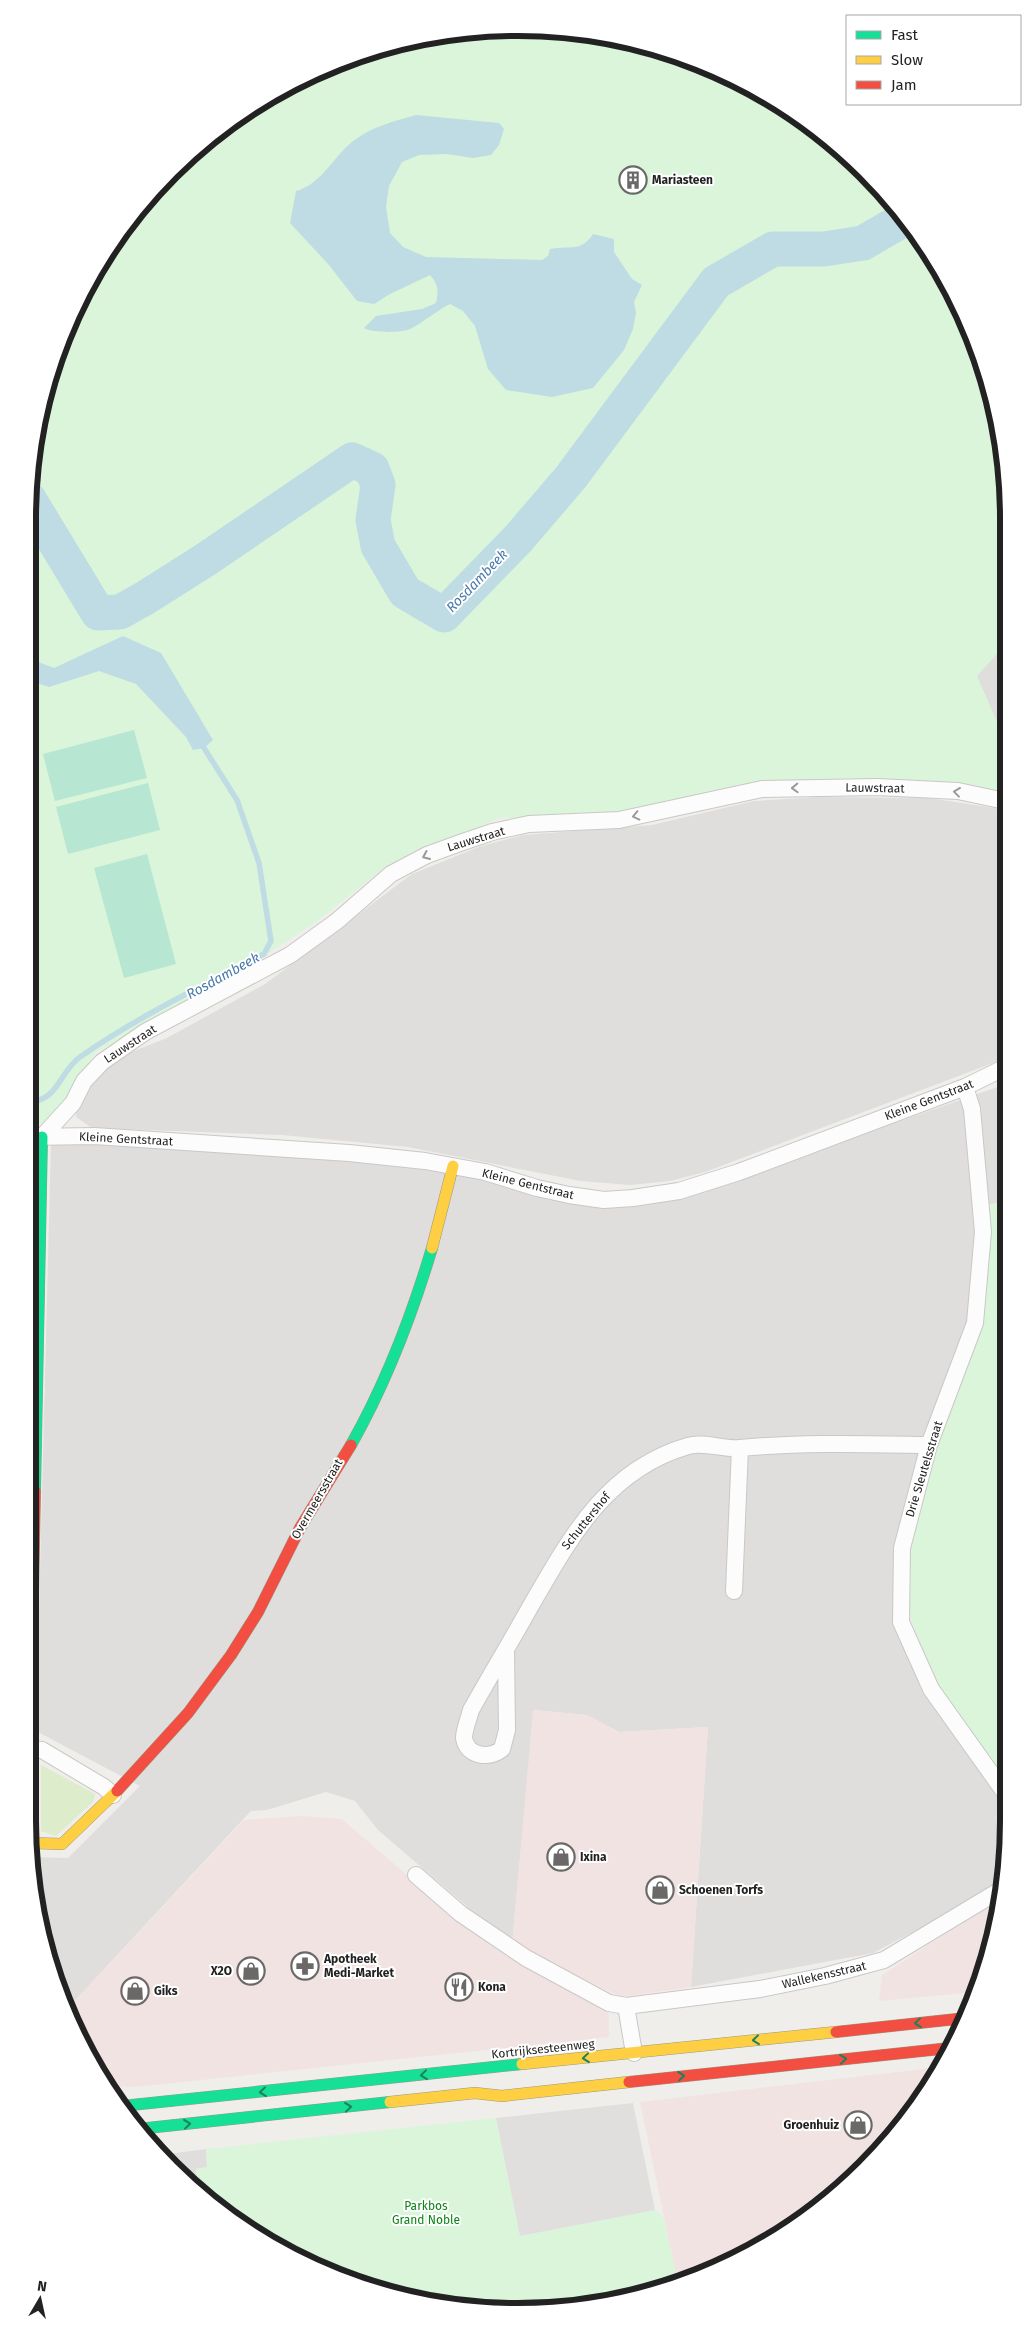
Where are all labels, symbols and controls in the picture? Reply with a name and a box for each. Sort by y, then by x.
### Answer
legend [846,15,1021,105]
text: Fast [891,26,918,44]
text: Slow [891,51,923,69]
text: Jam [891,76,917,94]
building icon: Mariasteen [618,165,648,195]
place label: Mariasteen [652,173,713,187]
water label: Rosdambeek [443,546,511,616]
street label: Lauwstraat [845,780,906,796]
one-way arrow [791,783,798,793]
one-way arrow [953,787,961,798]
one-way arrow [631,810,640,821]
street label: Lauwstraat [446,823,507,854]
one-way arrow [422,849,431,860]
water label: Rosdambeek [183,949,263,1003]
street label: Lauwstraat [101,1022,159,1066]
street label: Kleine Gentstraat [883,1076,976,1123]
street label: Kleine Gentstraat [79,1130,174,1148]
street label: Kleine Gentstraat [481,1166,576,1202]
street label: Drie Sleutelsstraat [903,1418,946,1519]
street label: Overmeersstraat [288,1456,346,1542]
street label: Schuttershof [559,1489,614,1552]
shop icon: Ixina [546,1842,576,1872]
place label: Ixina [580,1850,607,1864]
shop icon: Schoenen Torfs [645,1875,675,1905]
place label: Schoenen Torfs [679,1883,763,1897]
pharmacy icon: Apotheek Medi-Market [290,1951,320,1981]
place label: Apotheek Medi-Market [323,1952,394,1980]
shop icon: X2O [236,1956,266,1986]
street label: Wallekensstraat [781,1958,868,1991]
place label: X2O [210,1964,232,1978]
restaurant icon: Kona [444,1972,474,2002]
shop icon: Giks [120,1976,150,2006]
place label: Kona [478,1980,506,1994]
place label: Giks [154,1984,178,1998]
one-way arrow [913,2017,921,2028]
one-way arrow [752,2034,760,2045]
street label: Kortrijksesteenweg [491,2037,596,2061]
one-way arrow [582,2052,590,2063]
one-way arrow [839,2053,847,2064]
one-way arrow [420,2069,428,2080]
one-way arrow [677,2071,685,2082]
one-way arrow [258,2086,266,2097]
one-way arrow [345,2102,353,2113]
shop icon: Groenhuiz [843,2110,873,2140]
place label: Groenhuiz [784,2118,839,2132]
one-way arrow [183,2119,191,2130]
park label: Parkbos Grand Noble [392,2199,460,2227]
north arrow [15,2274,65,2324]
text: N [36,2278,48,2296]

